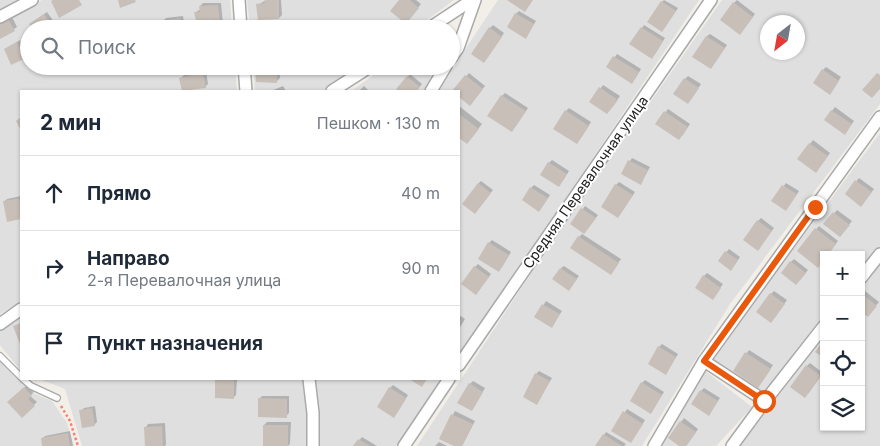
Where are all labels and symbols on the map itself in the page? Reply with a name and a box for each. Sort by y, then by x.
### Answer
north arrow [760,15,805,60]
street label: Средняя Перевалочная улица [519,92,651,272]
route end [804,196,827,219]
route start [753,390,776,413]

